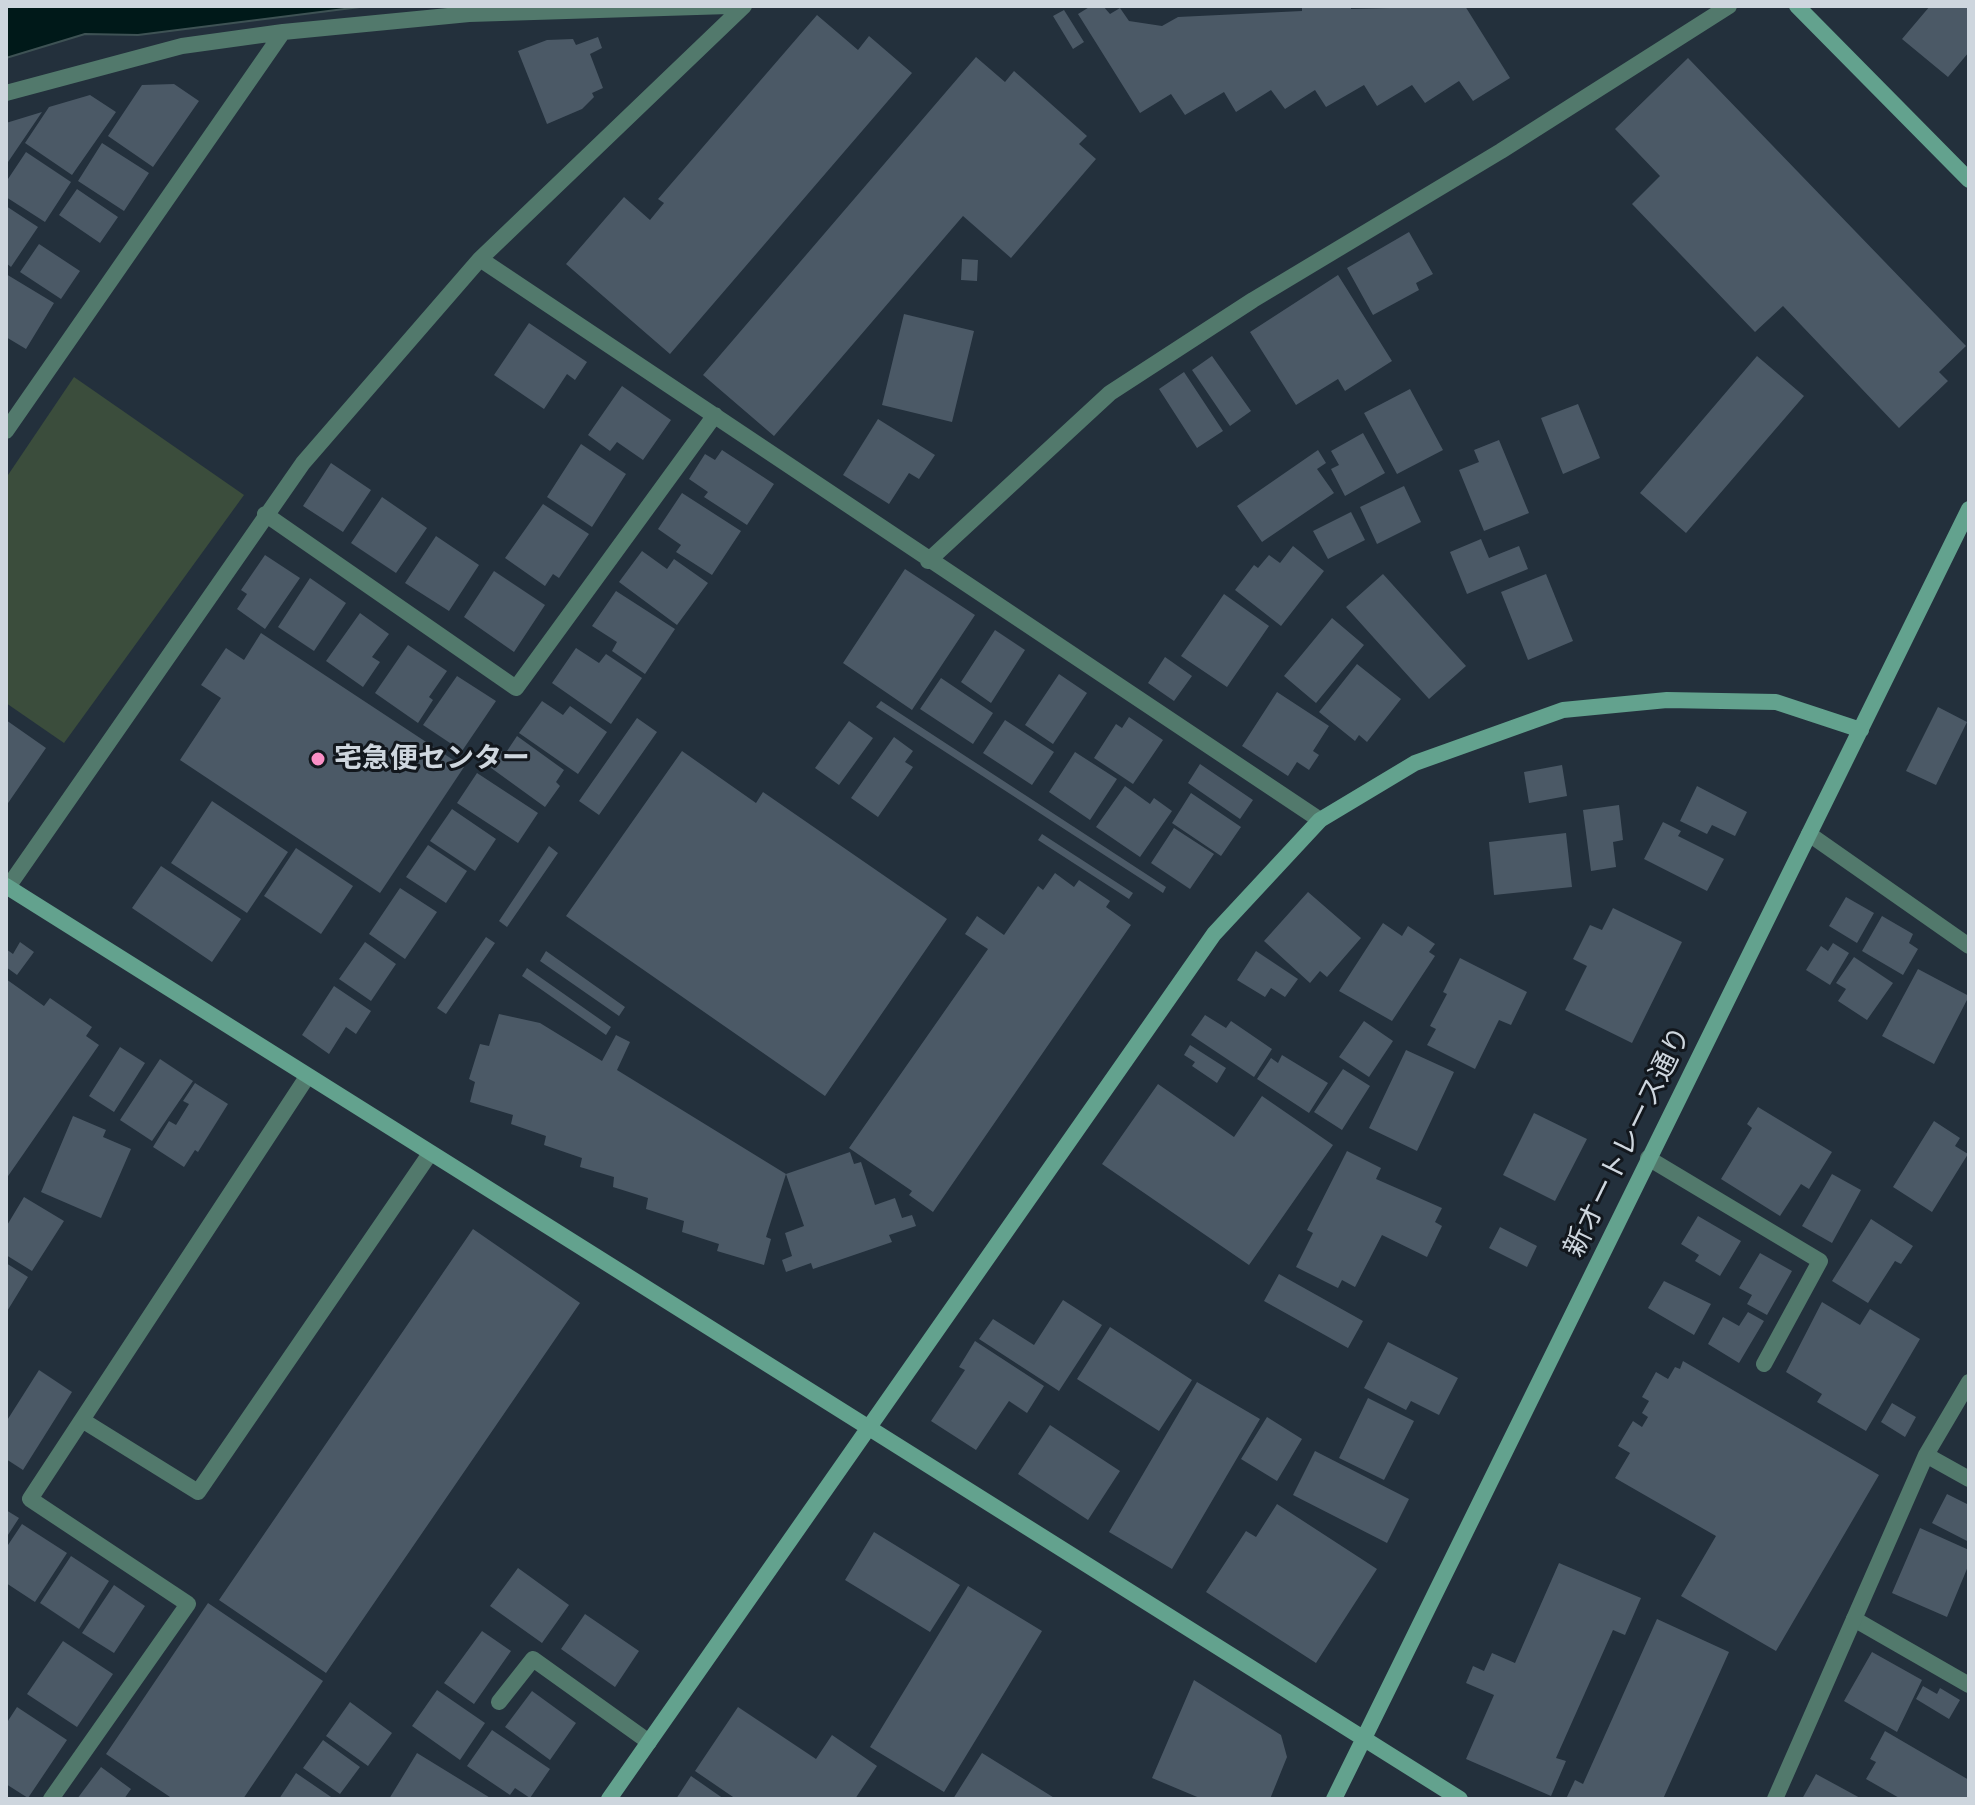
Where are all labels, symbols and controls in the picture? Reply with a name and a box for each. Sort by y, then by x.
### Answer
place label: 宅急便センター [334,742,530,776]
marker: 宅急便センター [309,750,327,768]
street label: 新オートレース通り [1558,1021,1698,1263]

